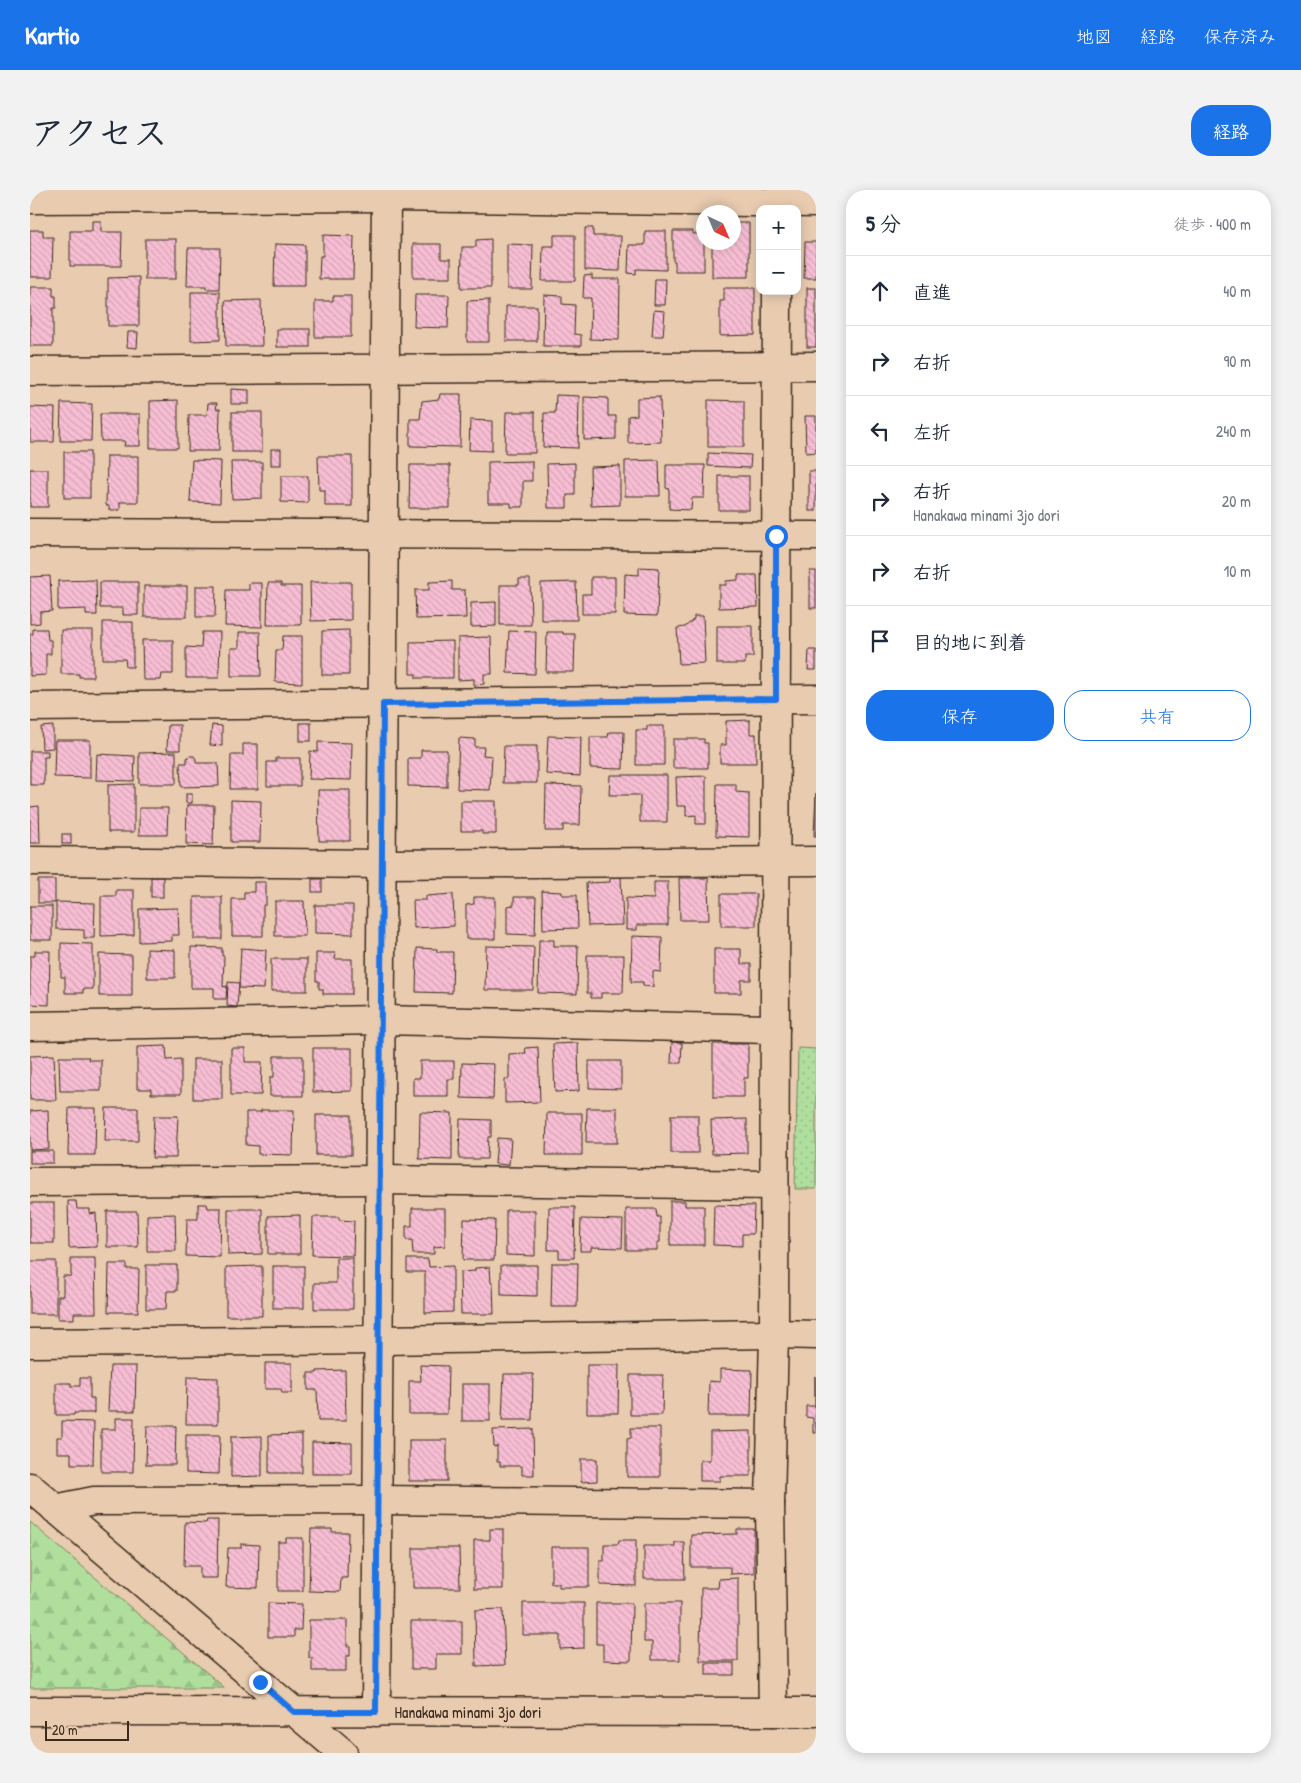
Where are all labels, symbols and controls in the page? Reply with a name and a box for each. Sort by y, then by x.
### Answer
text: Kartio [25,19,80,51]
text: 地図 [1076,24,1112,49]
text: 経路 [1140,24,1176,49]
text: 保存済み [1204,24,1276,49]
button: 経路 [1191,105,1271,156]
text: アクセス [30,109,168,156]
north arrow [696,205,741,250]
map controls [756,205,801,295]
button: + [756,205,801,250]
text: 5 分 [866,209,901,238]
text: 徒歩 · 400 m [1174,213,1251,235]
button: − [756,250,801,295]
icon: ahead [866,277,894,305]
text: 直進 [913,279,951,305]
text: 40 m [1223,280,1251,302]
icon: right [866,347,894,375]
text: 右折 [913,349,951,375]
text: 90 m [1223,350,1251,372]
icon: left [866,417,894,445]
text: 左折 [913,419,951,445]
text: 240 m [1216,420,1251,442]
text: 右折 [913,478,951,504]
icon: right [866,487,894,515]
text: 20 m [1222,490,1251,512]
text: Hanakawa minami 3jo dori [913,504,1060,526]
route start [765,525,788,548]
icon: right [866,557,894,585]
text: 右折 [913,559,951,585]
text: 10 m [1223,560,1251,582]
icon: arrive [866,627,894,655]
text: 目的地に到着 [913,629,1027,655]
button: 保存 [866,690,1054,741]
button: 共有 [1064,690,1251,741]
route end [249,1671,272,1694]
street label: Hanakawa minami 3jo dori [394,1701,542,1723]
scale bar [45,1718,129,1741]
text: 20 m [52,1720,78,1739]

